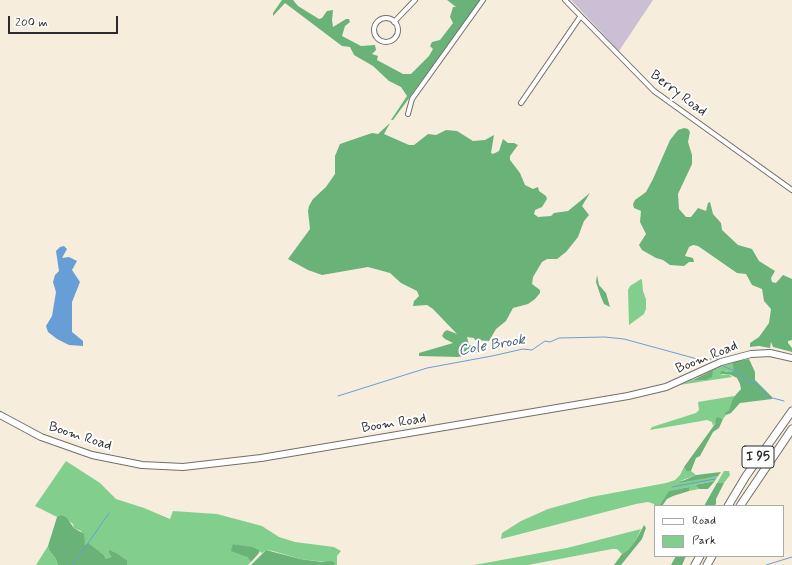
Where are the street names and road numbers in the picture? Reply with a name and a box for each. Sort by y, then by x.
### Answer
street label: Berry Road [646,67,710,121]
street label: Boom Road [674,338,740,378]
street label: Boom Road [360,411,428,437]
street label: Boom Road [46,419,114,455]
road number: I 95 [742,446,774,468]

